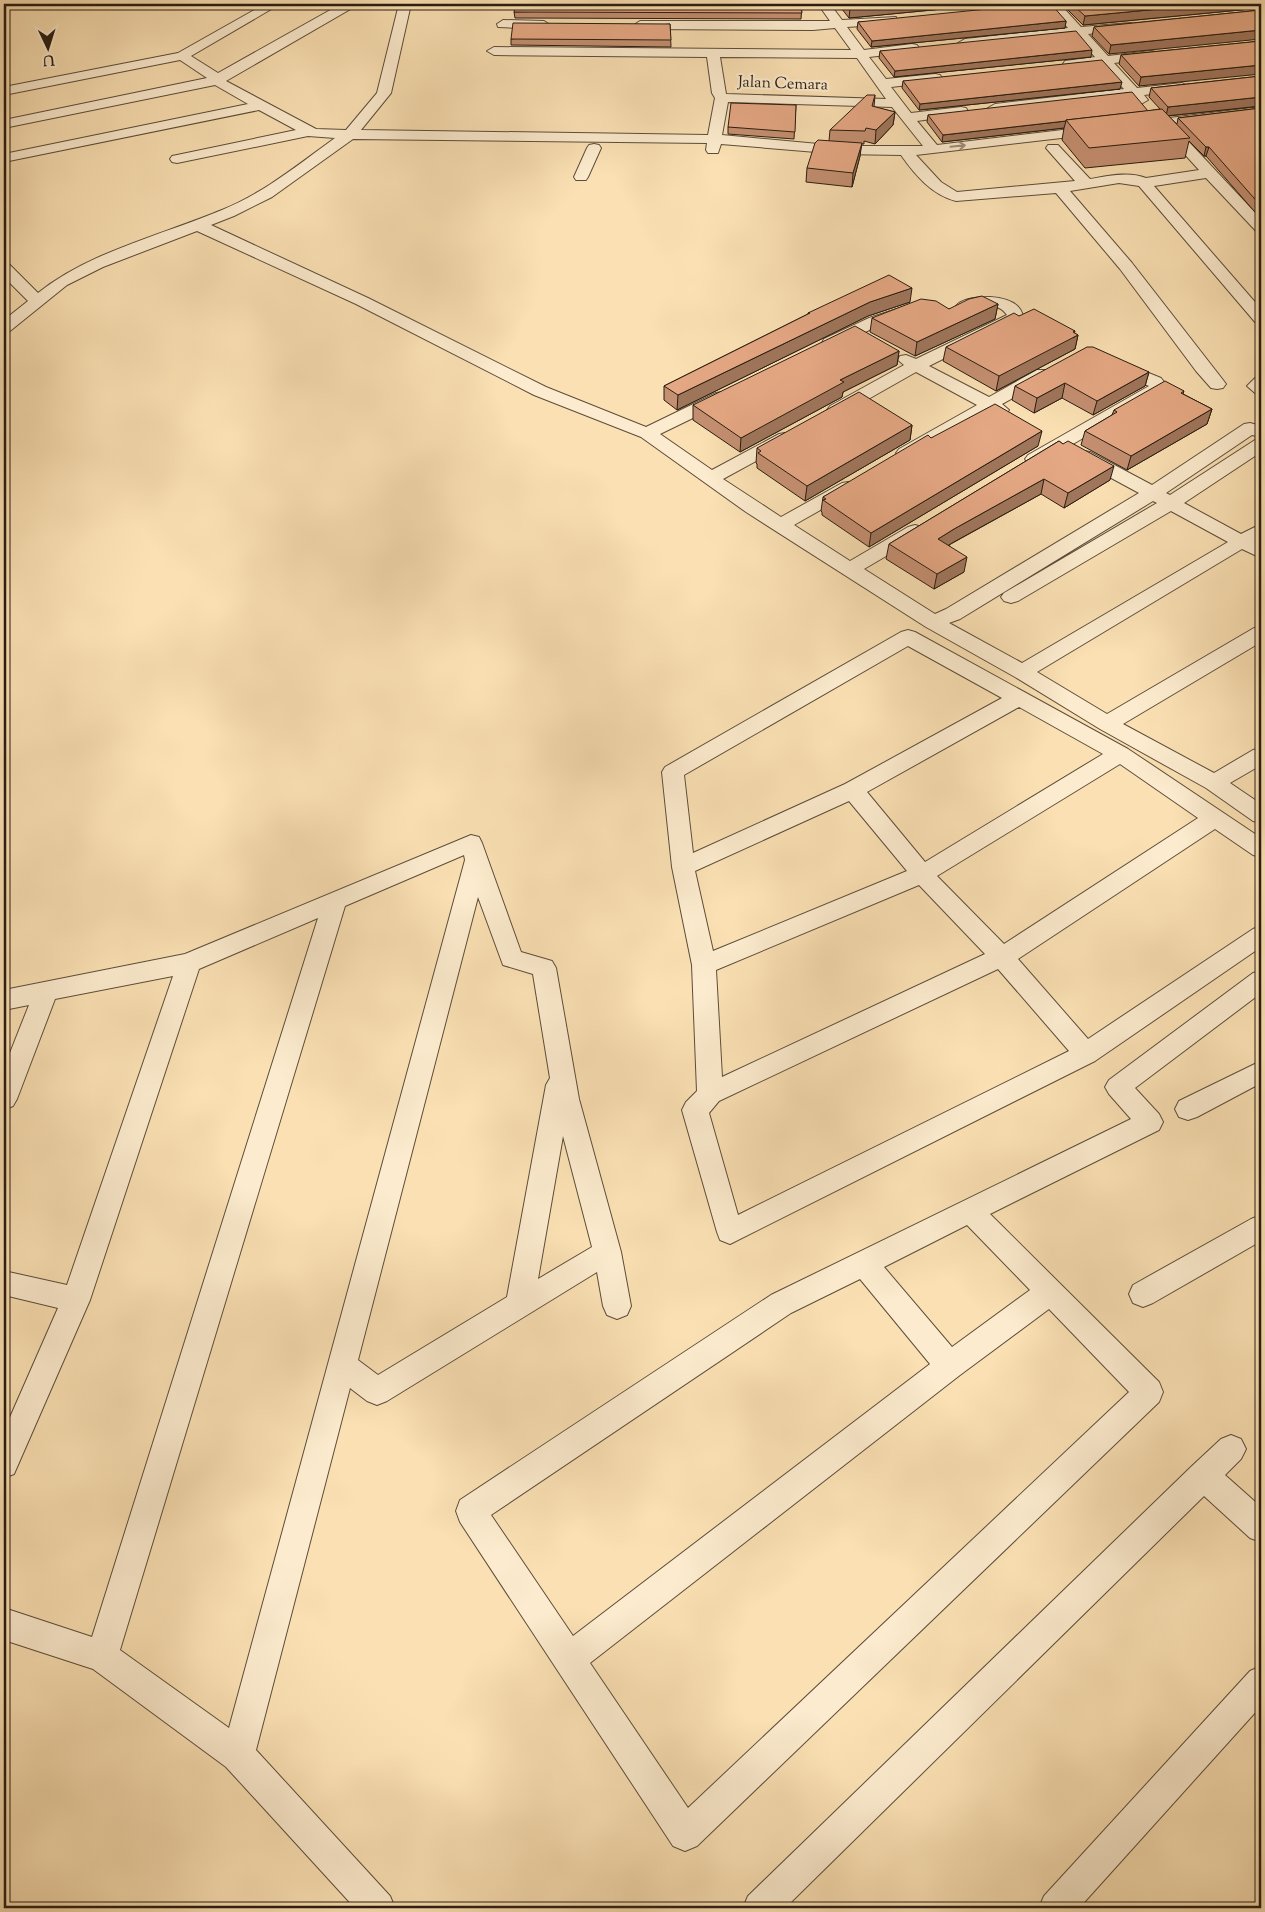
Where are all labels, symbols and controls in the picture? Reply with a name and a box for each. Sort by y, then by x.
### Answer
north arrow [22,22,72,72]
text: U [42,49,55,69]
street label: Jalan Cemara [736,71,829,98]
one-way arrow [949,141,965,151]

